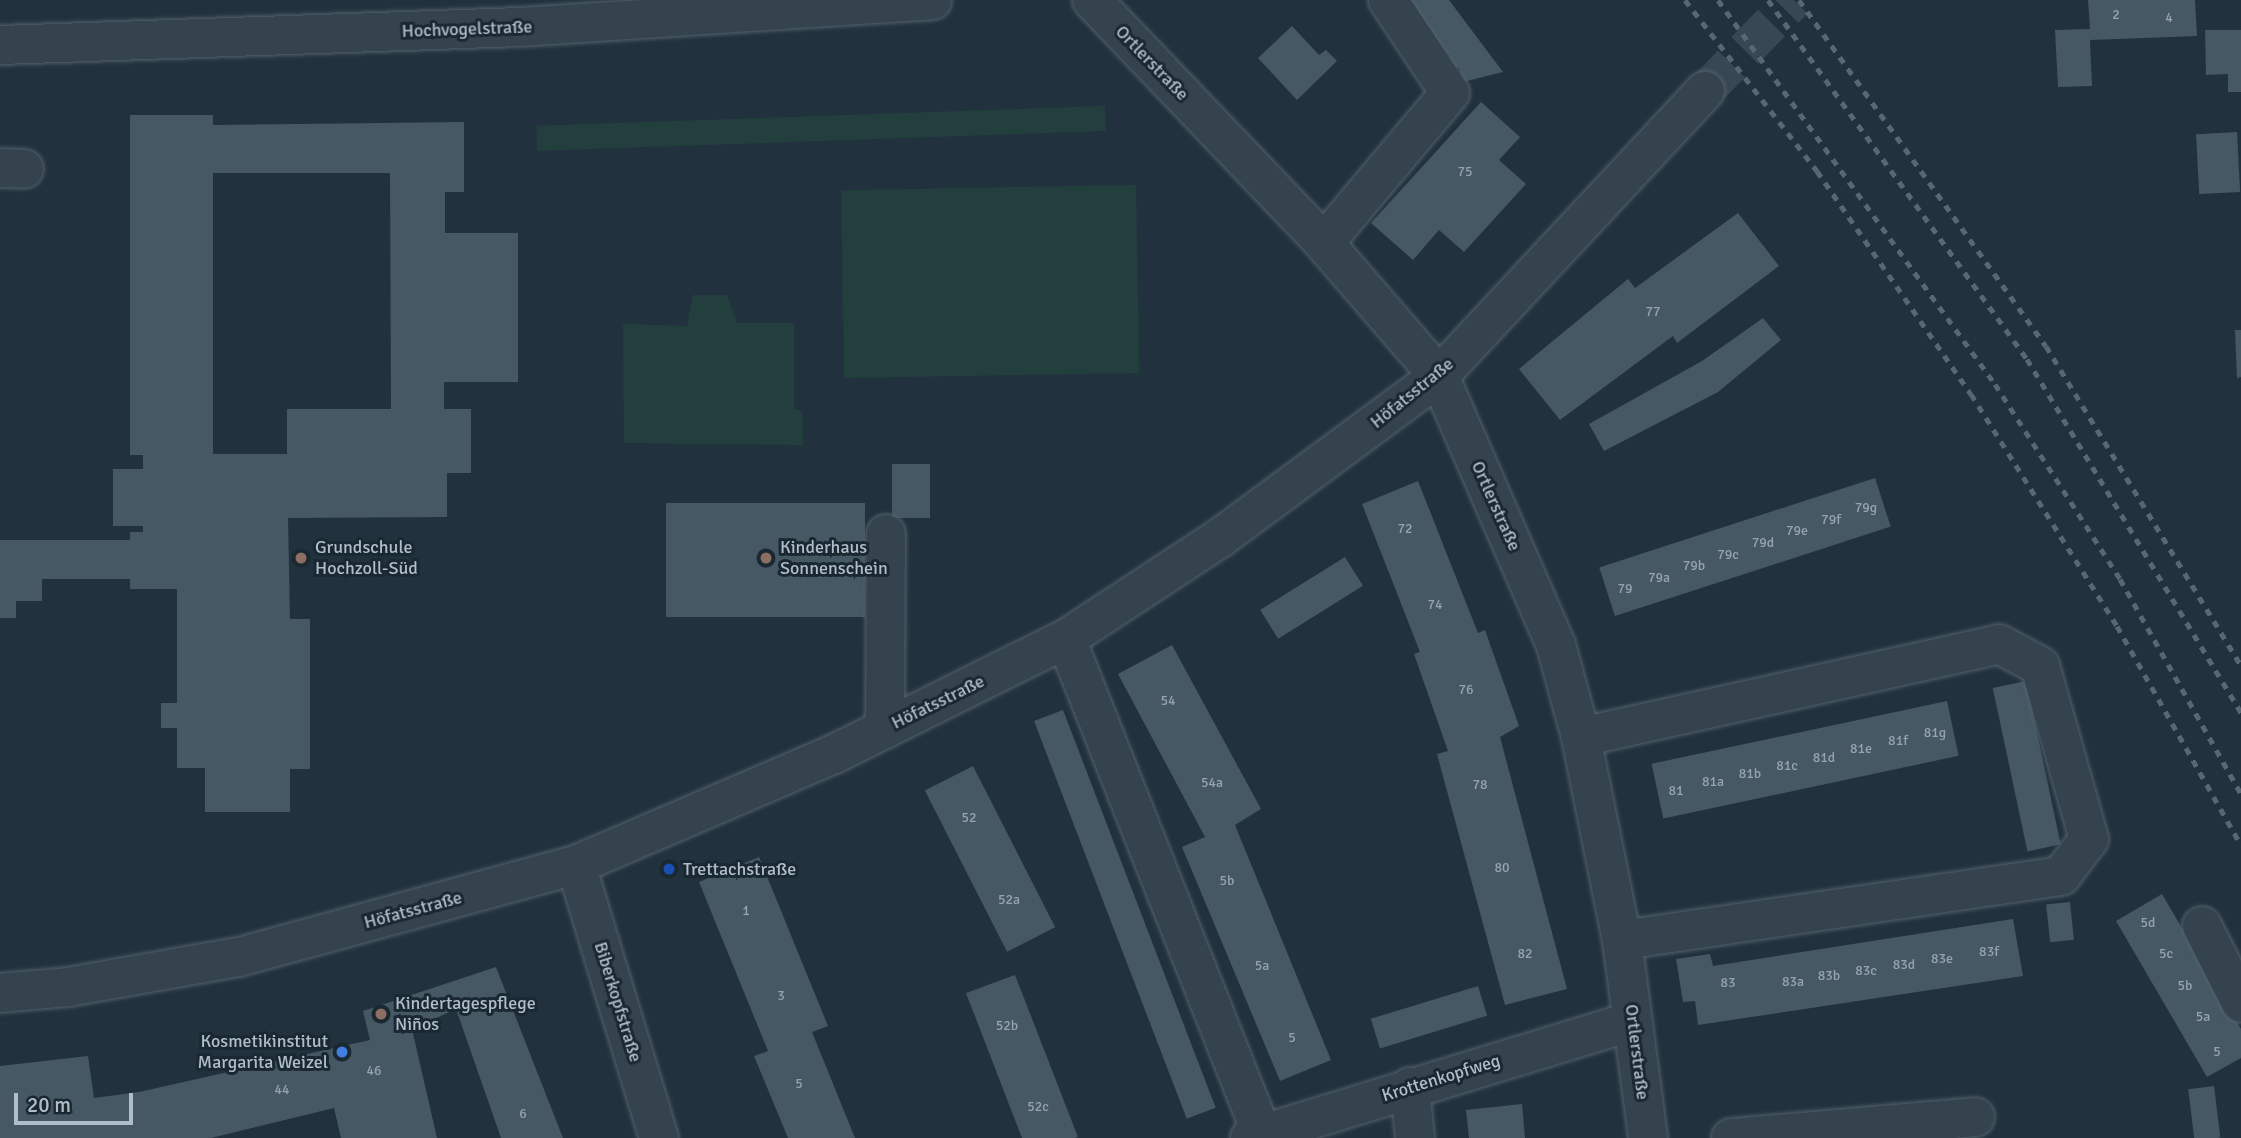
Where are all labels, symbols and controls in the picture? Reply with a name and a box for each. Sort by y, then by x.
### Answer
house number: 2 [2112,7,2120,23]
house number: 4 [2165,10,2173,26]
street label: Hochvogelstraße [401,16,533,42]
street label: Ortlerstraße [1111,21,1193,105]
house number: 75 [1457,164,1473,180]
house number: 77 [1645,304,1661,320]
street label: Höfatsstraße [1366,353,1458,433]
street label: Ortlerstraße [1467,458,1525,554]
house number: 79g [1855,500,1877,516]
house number: 79f [1821,512,1841,528]
house number: 72 [1397,521,1413,537]
house number: 79e [1786,523,1808,539]
house number: 79d [1752,535,1774,551]
place label: Grundschule Hochzoll-Süd [315,537,418,580]
place label: Kinderhaus Sonnenschein [780,537,888,580]
house number: 79c [1717,547,1739,563]
marker: Grundschule Hochzoll-Süd [293,550,309,566]
marker: Kinderhaus Sonnenschein [758,550,774,566]
house number: 79b [1683,558,1705,574]
house number: 79a [1648,570,1670,586]
house number: 79 [1617,581,1633,597]
house number: 74 [1427,597,1443,613]
street label: Höfatsstraße [888,670,988,734]
house number: 76 [1458,682,1474,698]
house number: 54 [1160,693,1176,709]
house number: 81g [1924,725,1946,741]
house number: 81f [1888,733,1908,749]
house number: 81e [1850,741,1872,757]
house number: 81d [1813,750,1835,766]
house number: 81c [1776,758,1798,774]
house number: 81b [1739,766,1761,782]
house number: 81a [1702,774,1724,790]
house number: 54a [1201,775,1223,791]
house number: 78 [1472,777,1488,793]
house number: 81 [1668,783,1684,799]
house number: 52 [961,810,977,826]
place label: Trettachstraße [683,858,796,880]
house number: 80 [1494,860,1510,876]
marker: Trettachstraße [661,861,677,877]
house number: 5b [1220,873,1234,889]
street label: Höfatsstraße [362,887,464,933]
house number: 52a [998,892,1020,908]
house number: 1 [742,903,750,919]
house number: 5d [2141,915,2155,931]
street label: Biberkopfstraße [589,939,647,1065]
house number: 83f [1979,944,1999,960]
house number: 82 [1517,946,1533,962]
house number: 5c [2159,946,2173,962]
house number: 83e [1931,951,1953,967]
house number: 83d [1893,957,1915,973]
house number: 5a [1255,958,1269,974]
house number: 83c [1855,963,1877,979]
house number: 83b [1818,968,1840,984]
house number: 83a [1782,974,1804,990]
house number: 83 [1720,975,1736,991]
house number: 5b [2178,978,2192,994]
house number: 3 [777,988,785,1004]
place label: Kindertagespflege Niños [395,993,536,1036]
street label: Ortlerstraße [1620,1003,1654,1101]
marker: Kindertagespflege Niños [373,1006,389,1022]
house number: 5a [2196,1009,2210,1025]
house number: 52b [996,1018,1018,1034]
house number: 5 [1288,1030,1296,1046]
place label: Kosmetikinstitut Margarita Weizel [198,1031,328,1074]
marker: Kosmetikinstitut Margarita Weizel [334,1044,350,1060]
house number: 5 [2213,1044,2221,1060]
street label: Krottenkopfweg [1379,1050,1503,1106]
house number: 46 [366,1063,382,1079]
house number: 5 [795,1076,803,1092]
scale bar [18,1078,136,1122]
house number: 44 [274,1082,290,1098]
text: 20 m [27,1092,71,1118]
house number: 52c [1027,1099,1049,1115]
house number: 6 [519,1106,527,1122]

